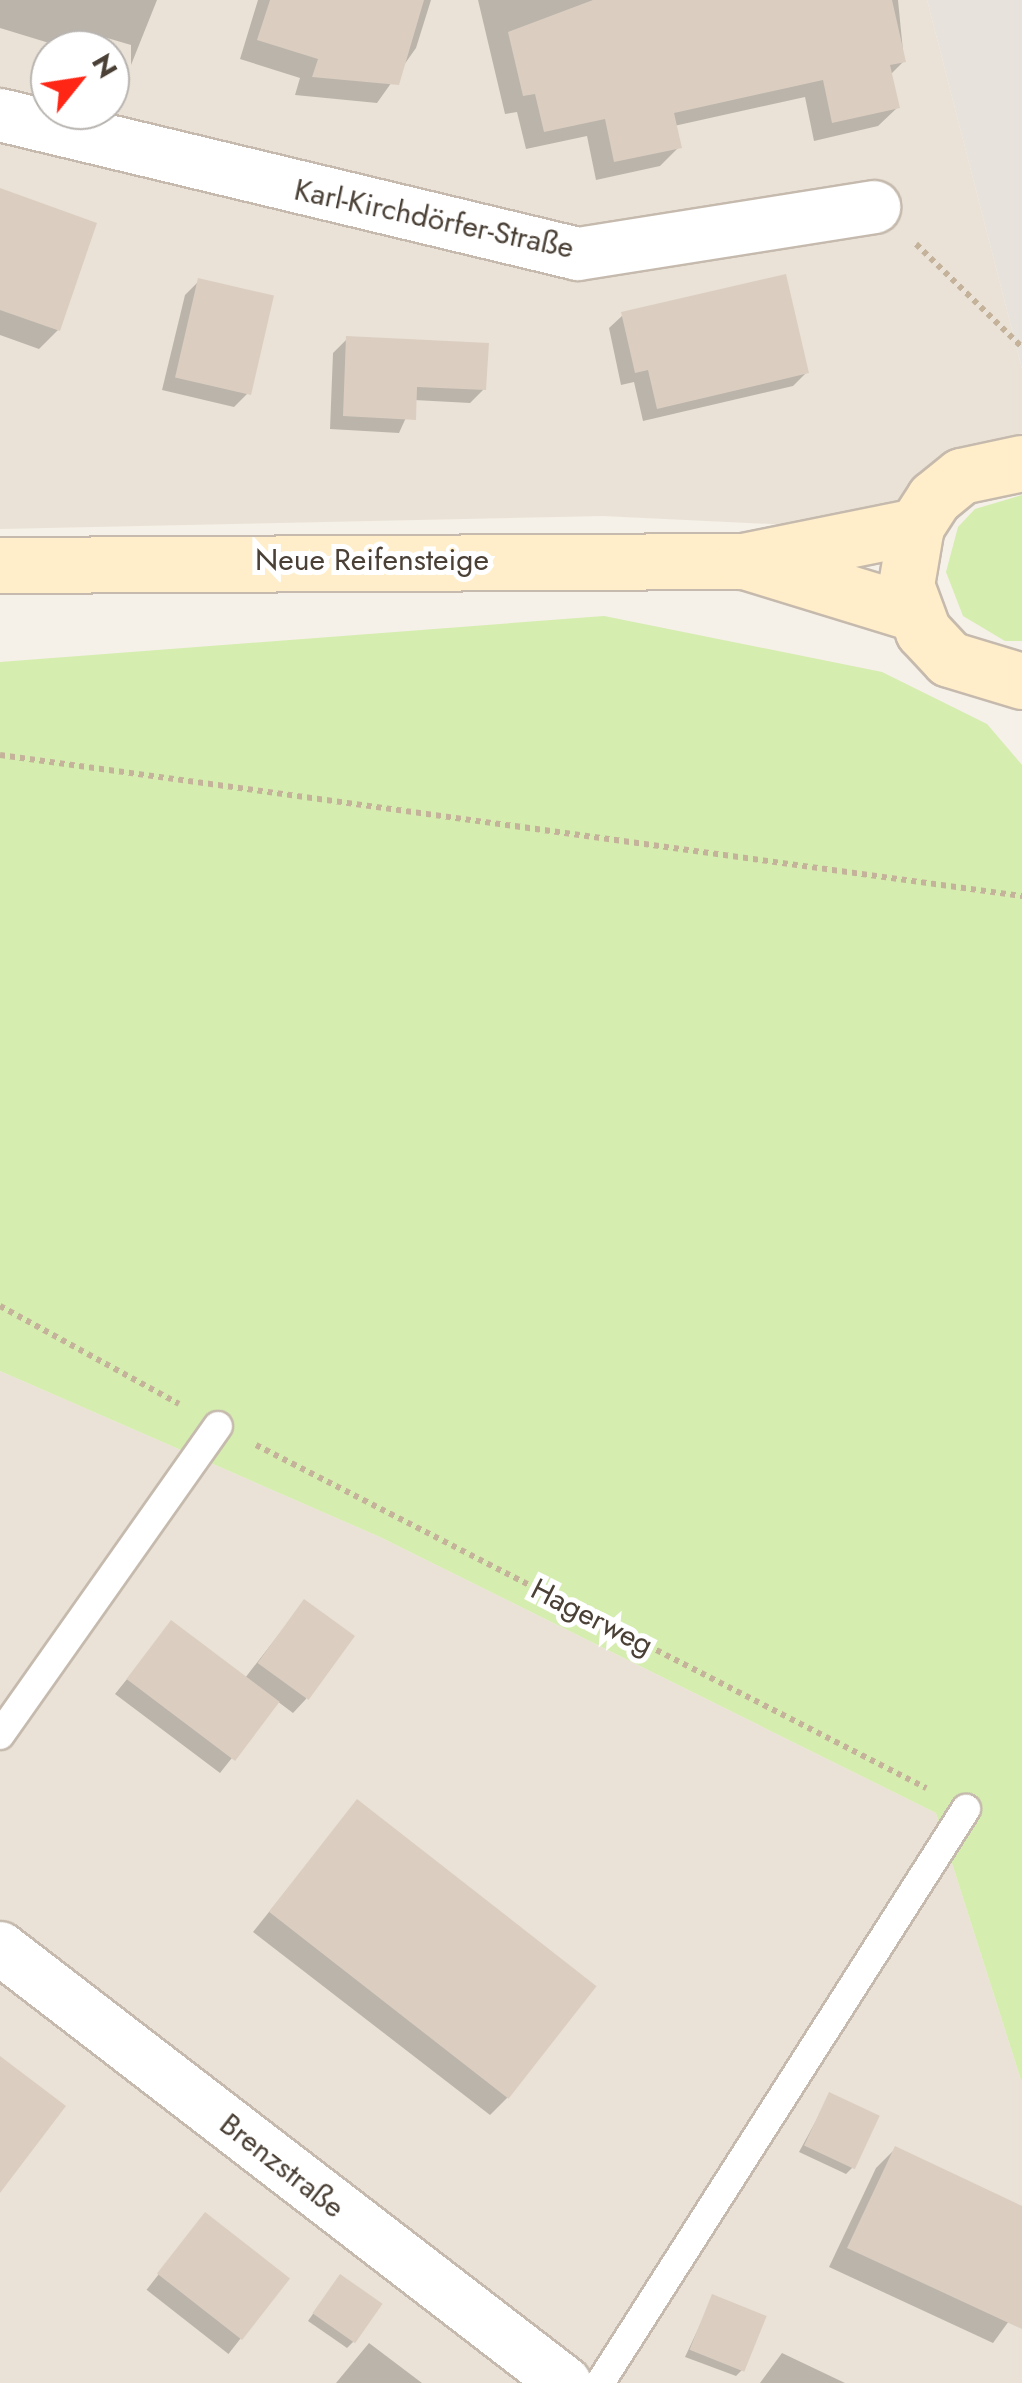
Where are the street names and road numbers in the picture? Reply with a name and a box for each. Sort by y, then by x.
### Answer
street label: Karl-Kirchdörfer-Straße [291,172,577,266]
street label: Neue Reifensteige [255,542,489,578]
street label: Hagerweg [525,1571,659,1663]
street label: Brenzstraße [213,2106,351,2226]

